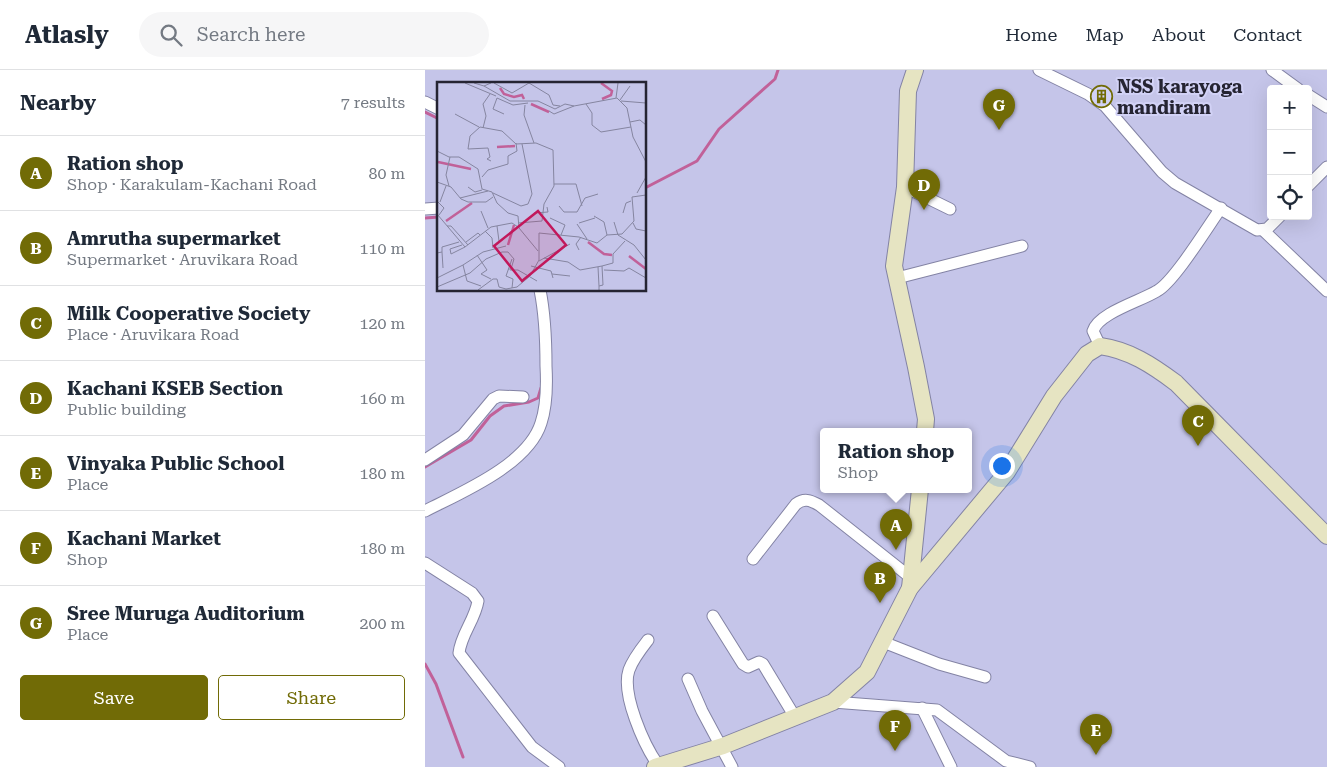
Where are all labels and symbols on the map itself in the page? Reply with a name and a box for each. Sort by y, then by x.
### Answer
place label: NSS karayoga mandiram [1117,76,1243,118]
inset map [437,82,646,291]
building icon: NSS karayoga mandiram [1089,85,1113,109]
pin: G [983,89,1015,130]
pin: D [908,169,940,210]
pin: C [1182,405,1214,446]
your location [989,453,1015,479]
pin: A [880,509,912,550]
pin: B [864,562,896,603]
pin: F [879,710,911,751]
pin: E [1080,714,1112,755]

